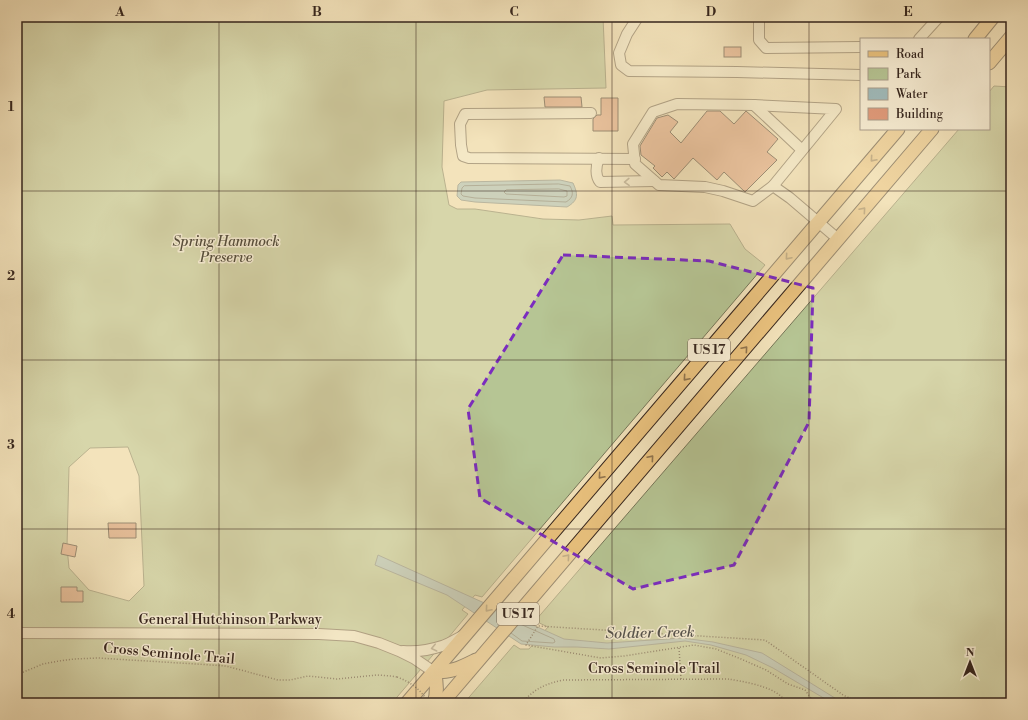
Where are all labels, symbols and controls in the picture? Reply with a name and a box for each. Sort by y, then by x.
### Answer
text: A [114,4,125,20]
text: B [312,4,322,20]
text: C [509,4,519,20]
text: D [706,4,716,20]
text: E [903,4,913,20]
legend [860,38,990,130]
text: Road [896,47,924,62]
text: Park [896,67,922,82]
text: Water [895,87,928,102]
text: 1 [8,99,15,115]
text: Building [895,107,944,122]
one-way arrow [870,154,877,161]
one-way arrow [624,178,630,186]
one-way arrow [859,207,866,214]
park label: Spring Hammock Preserve [172,233,280,267]
one-way arrow [786,253,793,260]
text: 2 [7,268,15,284]
road number: US 17 [688,339,730,361]
one-way arrow [740,346,747,353]
one-way arrow [683,373,690,380]
text: 3 [7,437,15,453]
one-way arrow [646,455,654,463]
one-way arrow [599,472,606,479]
one-way arrow [562,554,569,561]
road number: US 17 [497,603,539,625]
one-way arrow [486,604,493,611]
text: 4 [7,606,16,622]
street label: General Hutchinson Parkway [139,611,322,629]
water label: Soldier Creek [605,623,695,643]
street label: Cross Seminole Trail [103,639,235,669]
north arrow [950,642,990,682]
one-way arrow [431,643,437,651]
text: N [966,646,975,660]
street label: Cross Seminole Trail [588,660,720,678]

